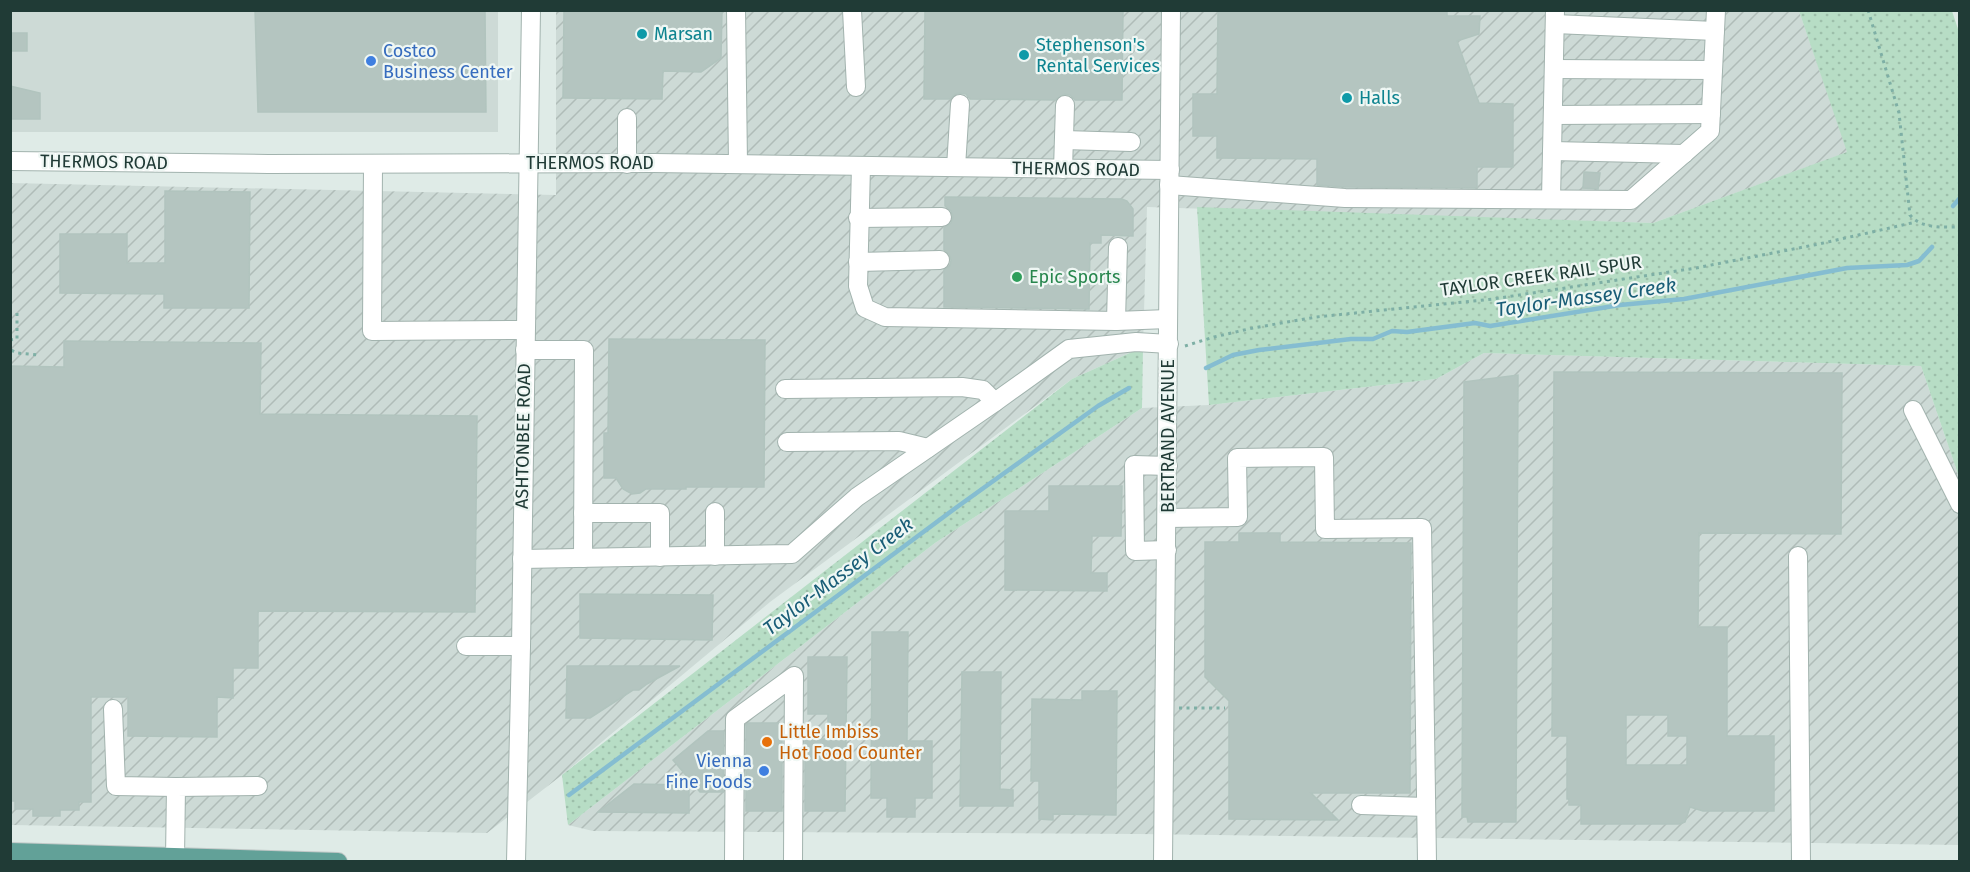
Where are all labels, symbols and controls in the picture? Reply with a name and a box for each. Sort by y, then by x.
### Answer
place label: Marsan [654,23,713,45]
marker: Marsan [635,27,649,41]
place label: Stephenson's Rental Services [1036,34,1160,77]
place label: Costco Business Center [383,40,513,83]
marker: Stephenson's Rental Services [1017,48,1031,62]
marker: Costco Business Center [364,54,378,68]
place label: Halls [1359,87,1400,109]
marker: Halls [1340,91,1354,105]
street label: THERMOS ROAD [40,150,168,174]
street label: THERMOS ROAD [526,152,654,174]
street label: THERMOS ROAD [1012,157,1140,181]
street label: TAYLOR CREEK RAIL SPUR [1439,251,1643,301]
place label: Epic Sports [1029,266,1120,288]
marker: Epic Sports [1010,270,1024,284]
water label: Taylor-Massey Creek [1494,272,1678,322]
street label: BERTRAND AVENUE [1157,359,1179,513]
street label: ASHTONBEE ROAD [511,363,535,509]
water label: Taylor-Massey Creek [758,512,918,640]
place label: Little Imbiss Hot Food Counter [779,721,922,764]
marker: Little Imbiss Hot Food Counter [760,735,774,749]
place label: Vienna Fine Foods [665,750,752,793]
marker: Vienna Fine Foods [757,764,771,778]

